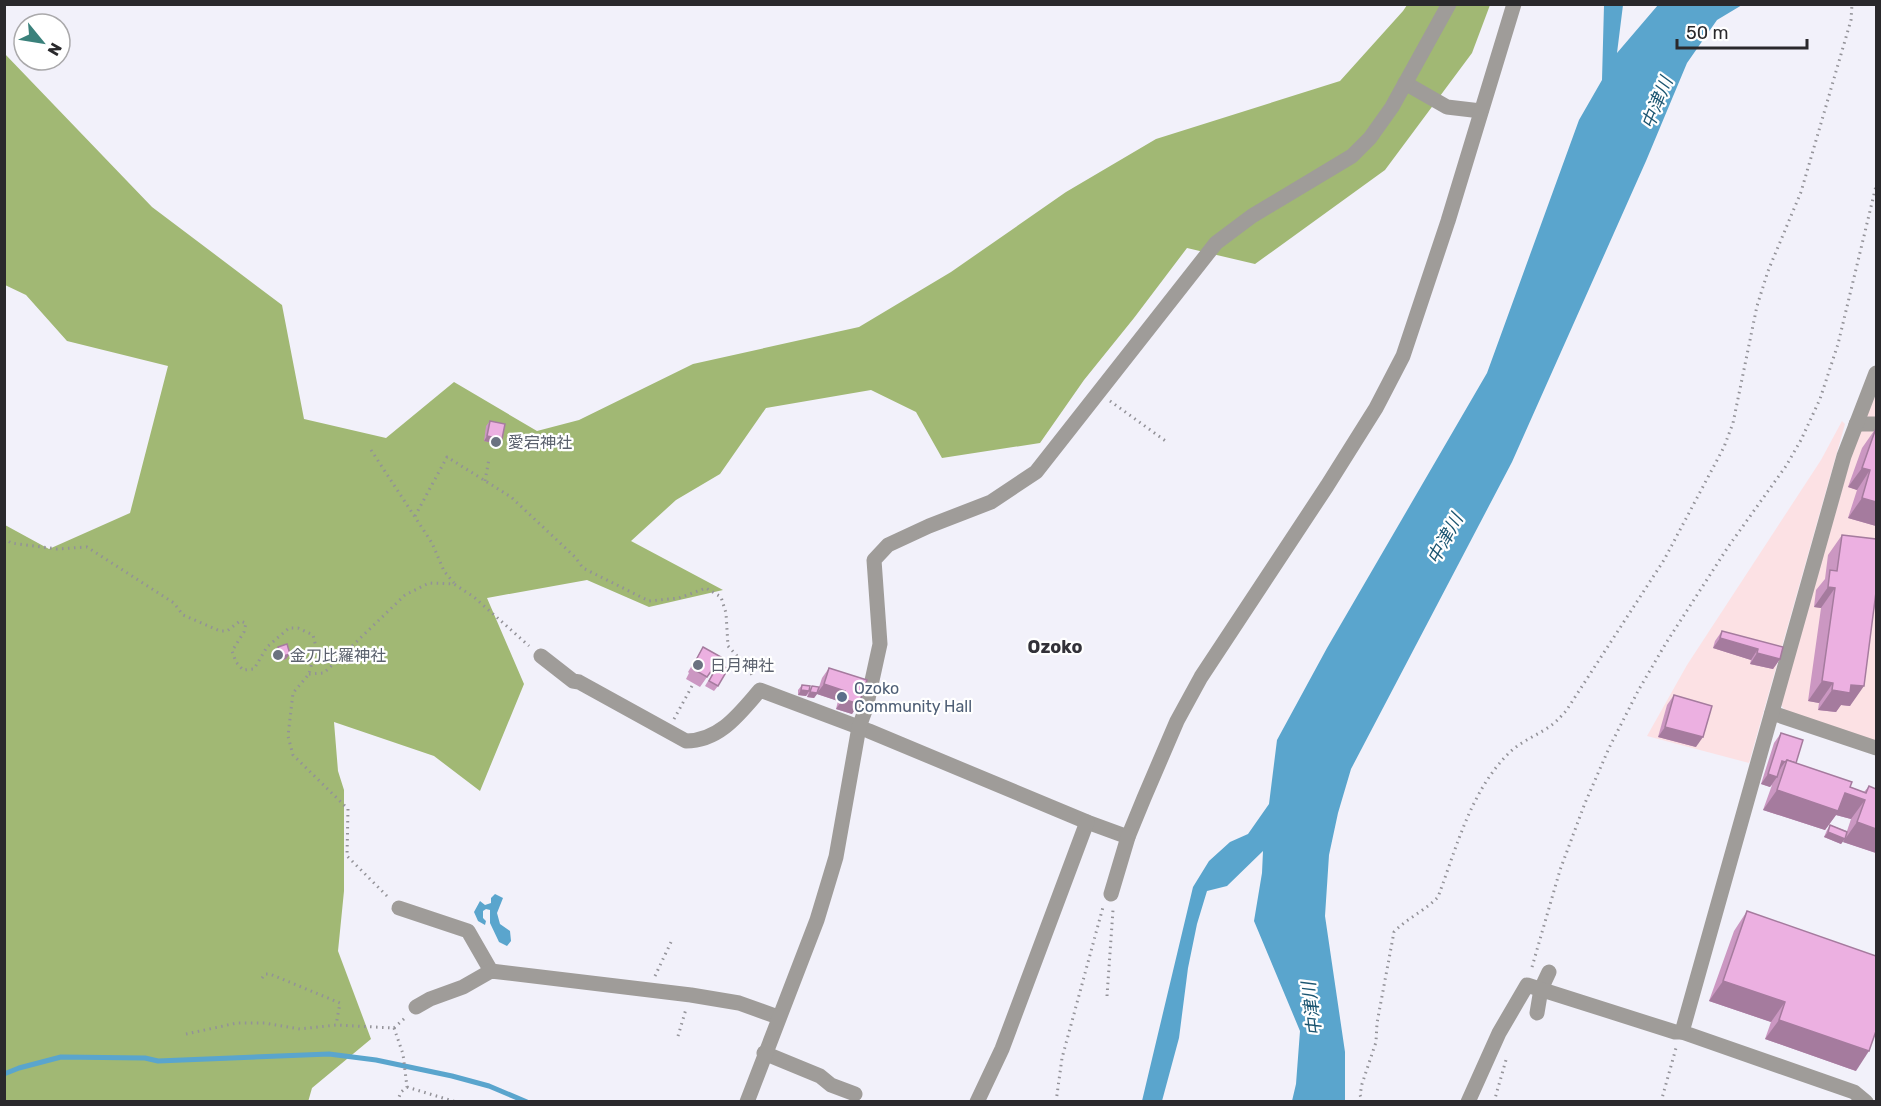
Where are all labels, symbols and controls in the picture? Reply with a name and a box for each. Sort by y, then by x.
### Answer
north arrow [12,12,72,72]
scale bar [1677,12,1808,50]
text: 50 m [1686,22,1729,44]
text: N [43,40,66,59]
water label: 中津川 [1637,72,1678,132]
place label: 愛宕神社 [508,433,572,452]
marker: 愛宕神社 [489,435,503,449]
water label: 中津川 [1422,508,1469,568]
district label: Ozoko [1028,636,1082,658]
place label: 金刀比羅神社 [290,646,386,665]
marker: 金刀比羅神社 [271,648,285,662]
place label: 日月神社 [710,656,774,675]
marker: 日月神社 [691,658,705,672]
place label: Ozoko Community Hall [854,679,972,716]
marker: Ozoko Community Hall [835,690,849,704]
water label: 中津川 [1298,979,1326,1037]

